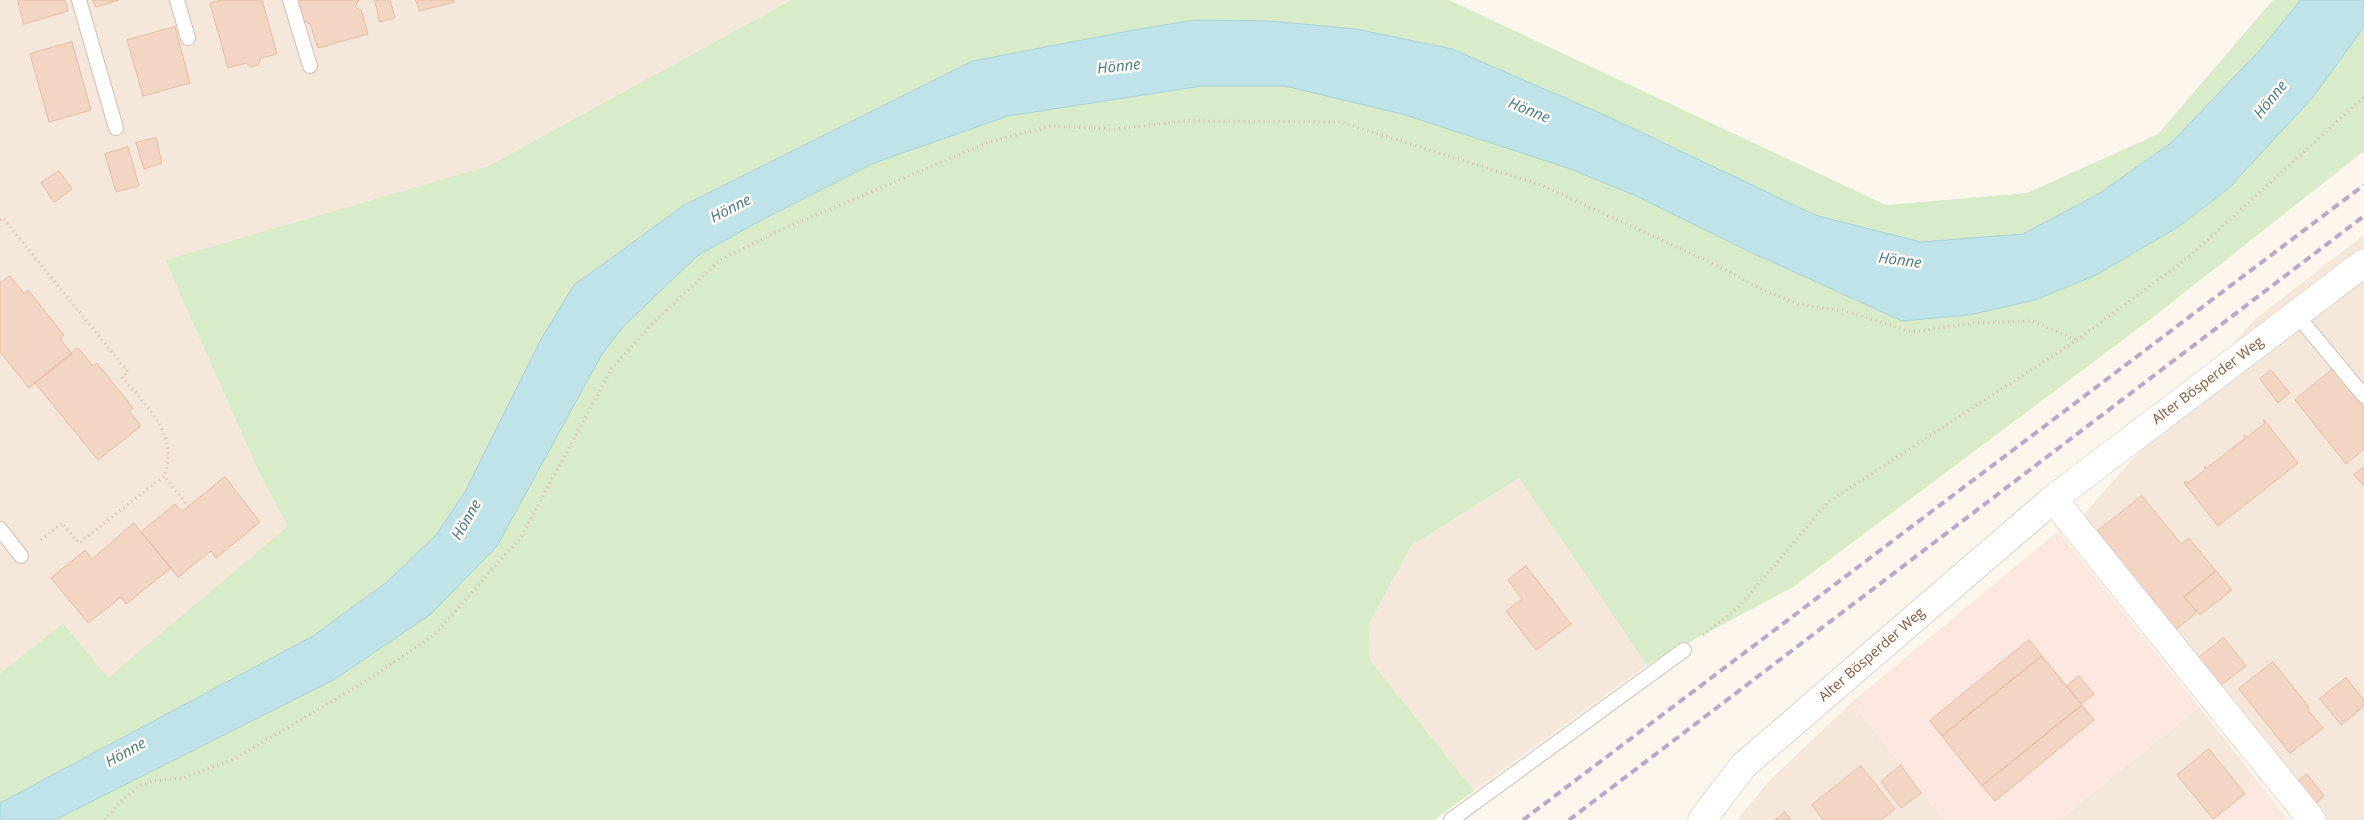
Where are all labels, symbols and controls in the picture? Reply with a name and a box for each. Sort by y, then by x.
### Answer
water label: Hönne [1096,56,1142,78]
water label: Hönne [2250,77,2292,123]
water label: Hönne [1506,95,1552,127]
water label: Hönne [708,191,754,227]
water label: Hönne [1877,249,1923,273]
street label: Alter Bösperder Weg [2149,334,2267,428]
water label: Hönne [448,497,486,543]
street label: Alter Bösperder Weg [1816,604,1928,706]
water label: Hönne [103,735,149,771]

